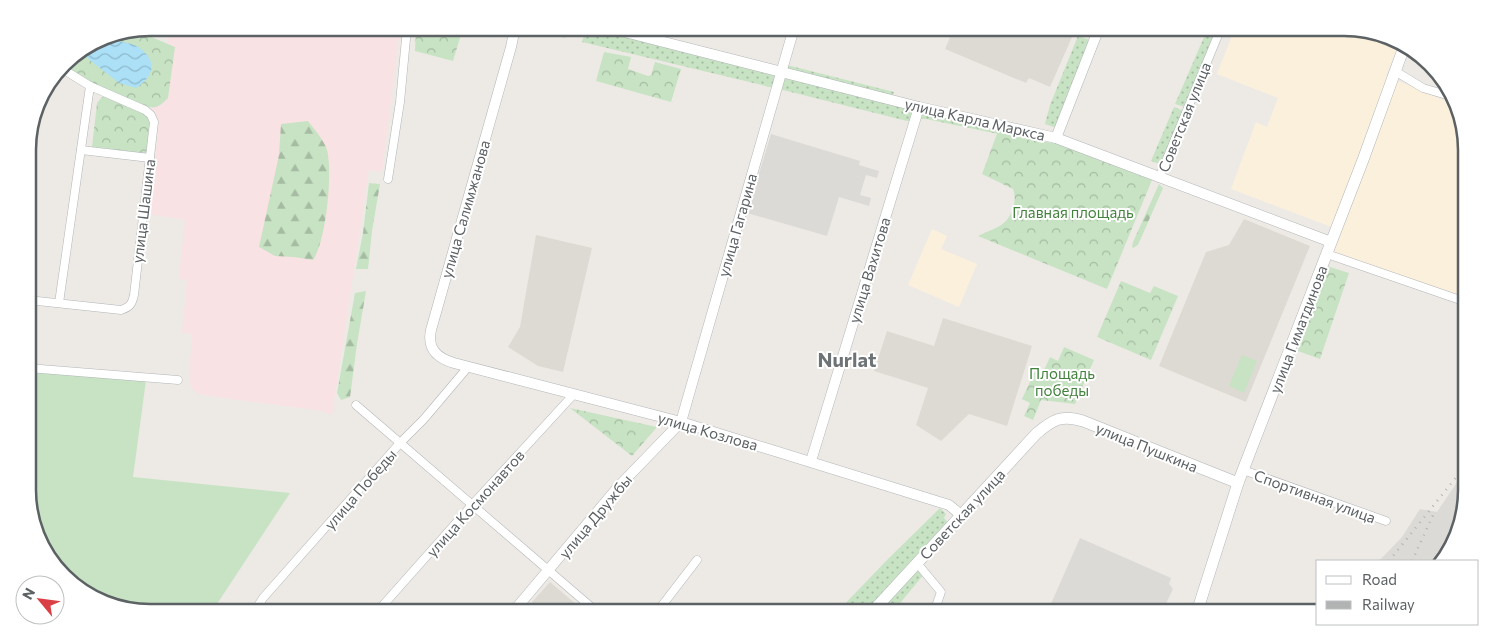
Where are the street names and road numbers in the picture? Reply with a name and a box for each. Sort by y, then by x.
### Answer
street label: Советская улица [1154,59,1214,175]
street label: улица Карла Маркса [903,94,1047,144]
street label: улица Салимжанова [437,138,493,280]
street label: улица Шашина [128,158,158,264]
street label: улица Гагарина [714,171,760,279]
street label: улица Вахитова [844,215,894,325]
street label: улица Гиматдинова [1265,262,1331,396]
street label: улица Козлова [656,408,760,454]
street label: улица Пушкина [1093,418,1201,476]
street label: улица Победы [320,445,400,533]
street label: улица Космонавтов [422,446,528,560]
street label: Советская улица [915,465,1009,563]
street label: Спортивная улица [1252,466,1378,526]
street label: улица Дружбы [555,470,635,562]

